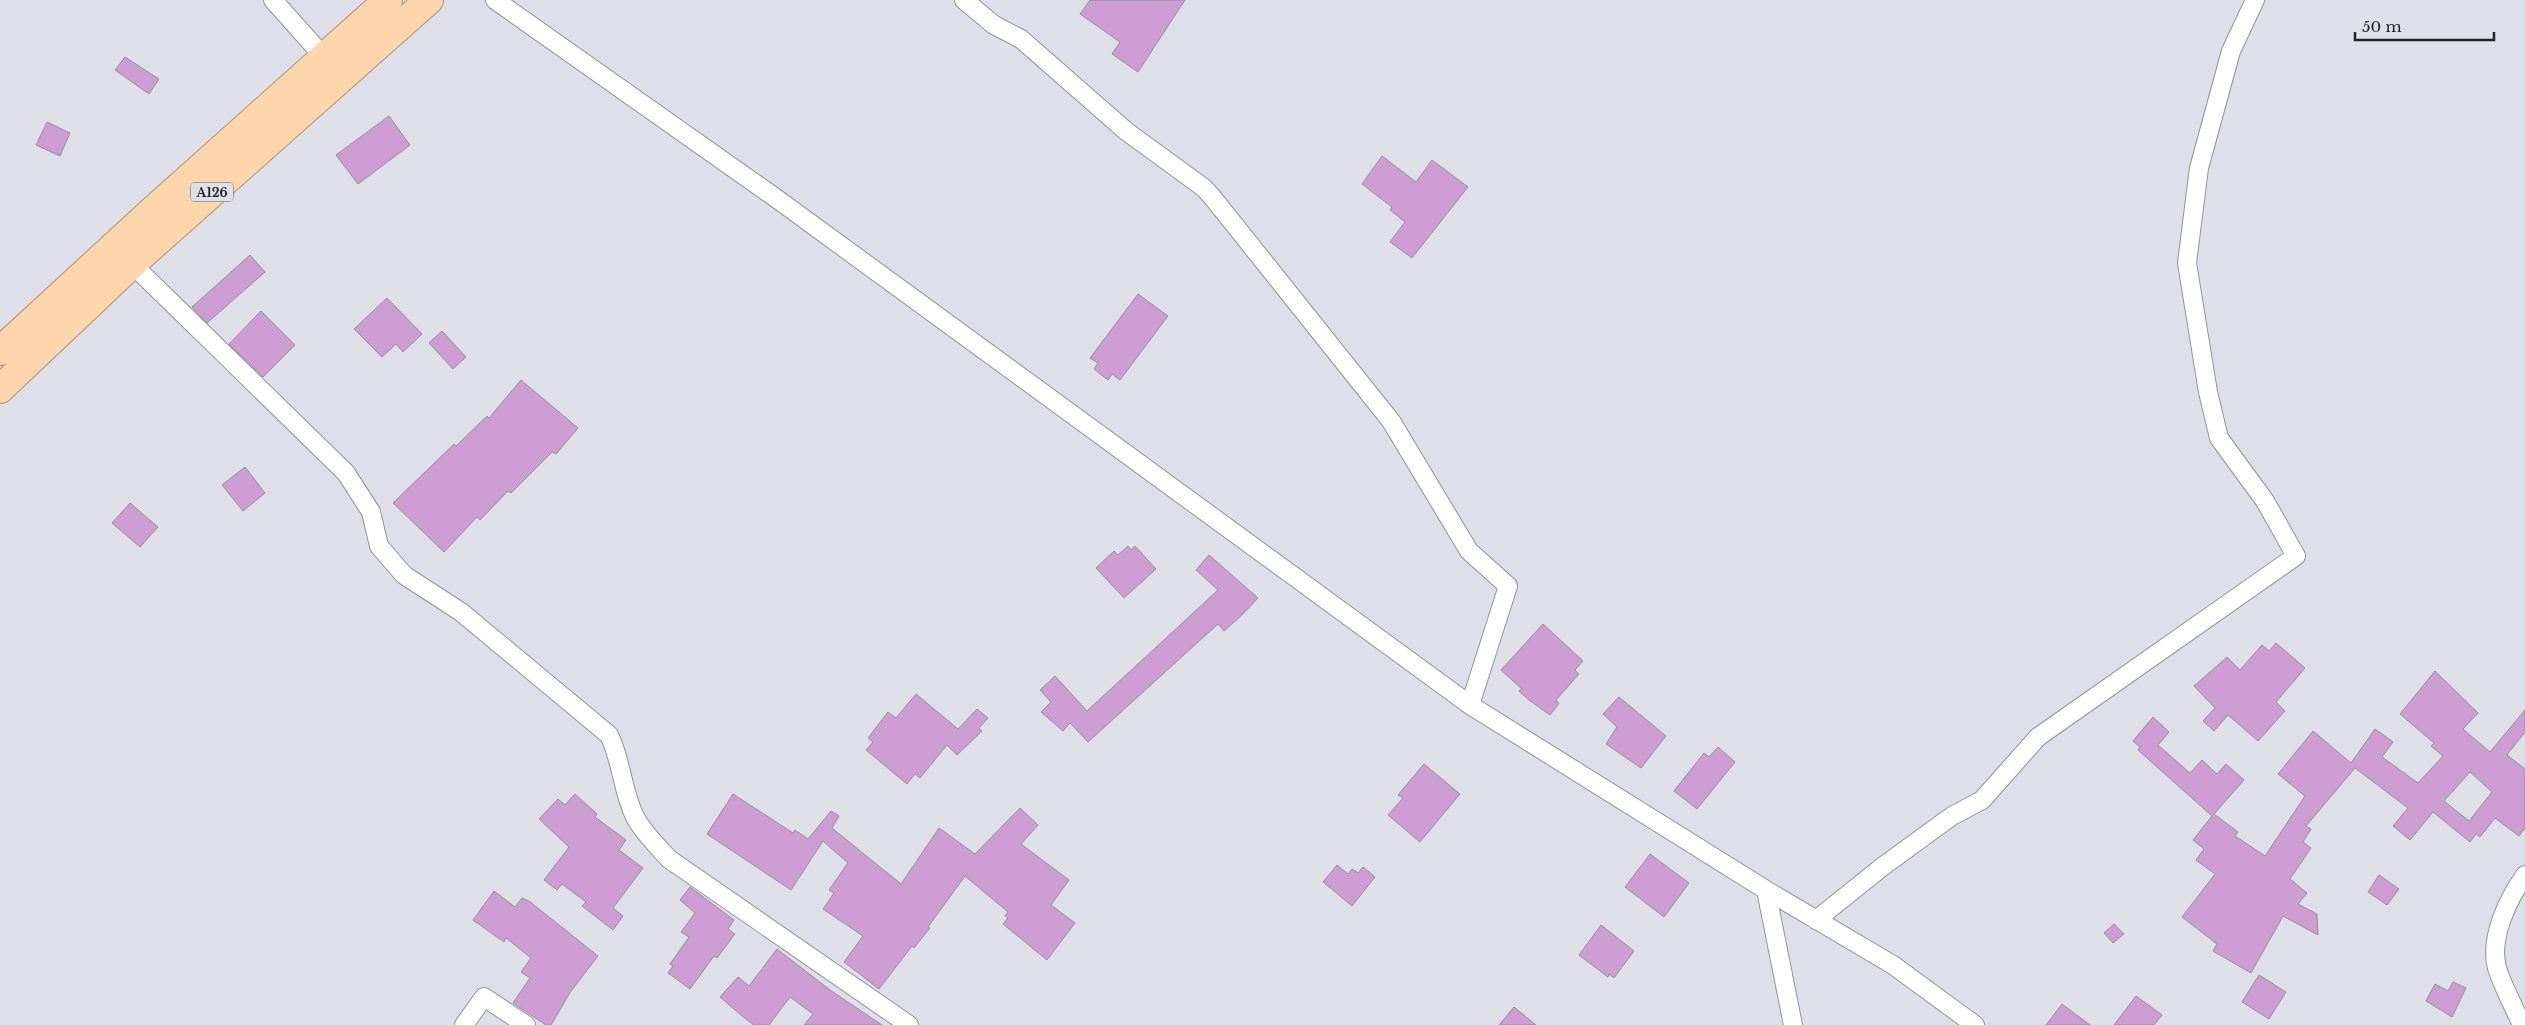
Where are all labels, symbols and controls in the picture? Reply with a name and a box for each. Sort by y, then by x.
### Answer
scale bar [2355,10,2494,42]
text: 50 m [2362,17,2402,36]
road number: A126 [191,182,233,202]

